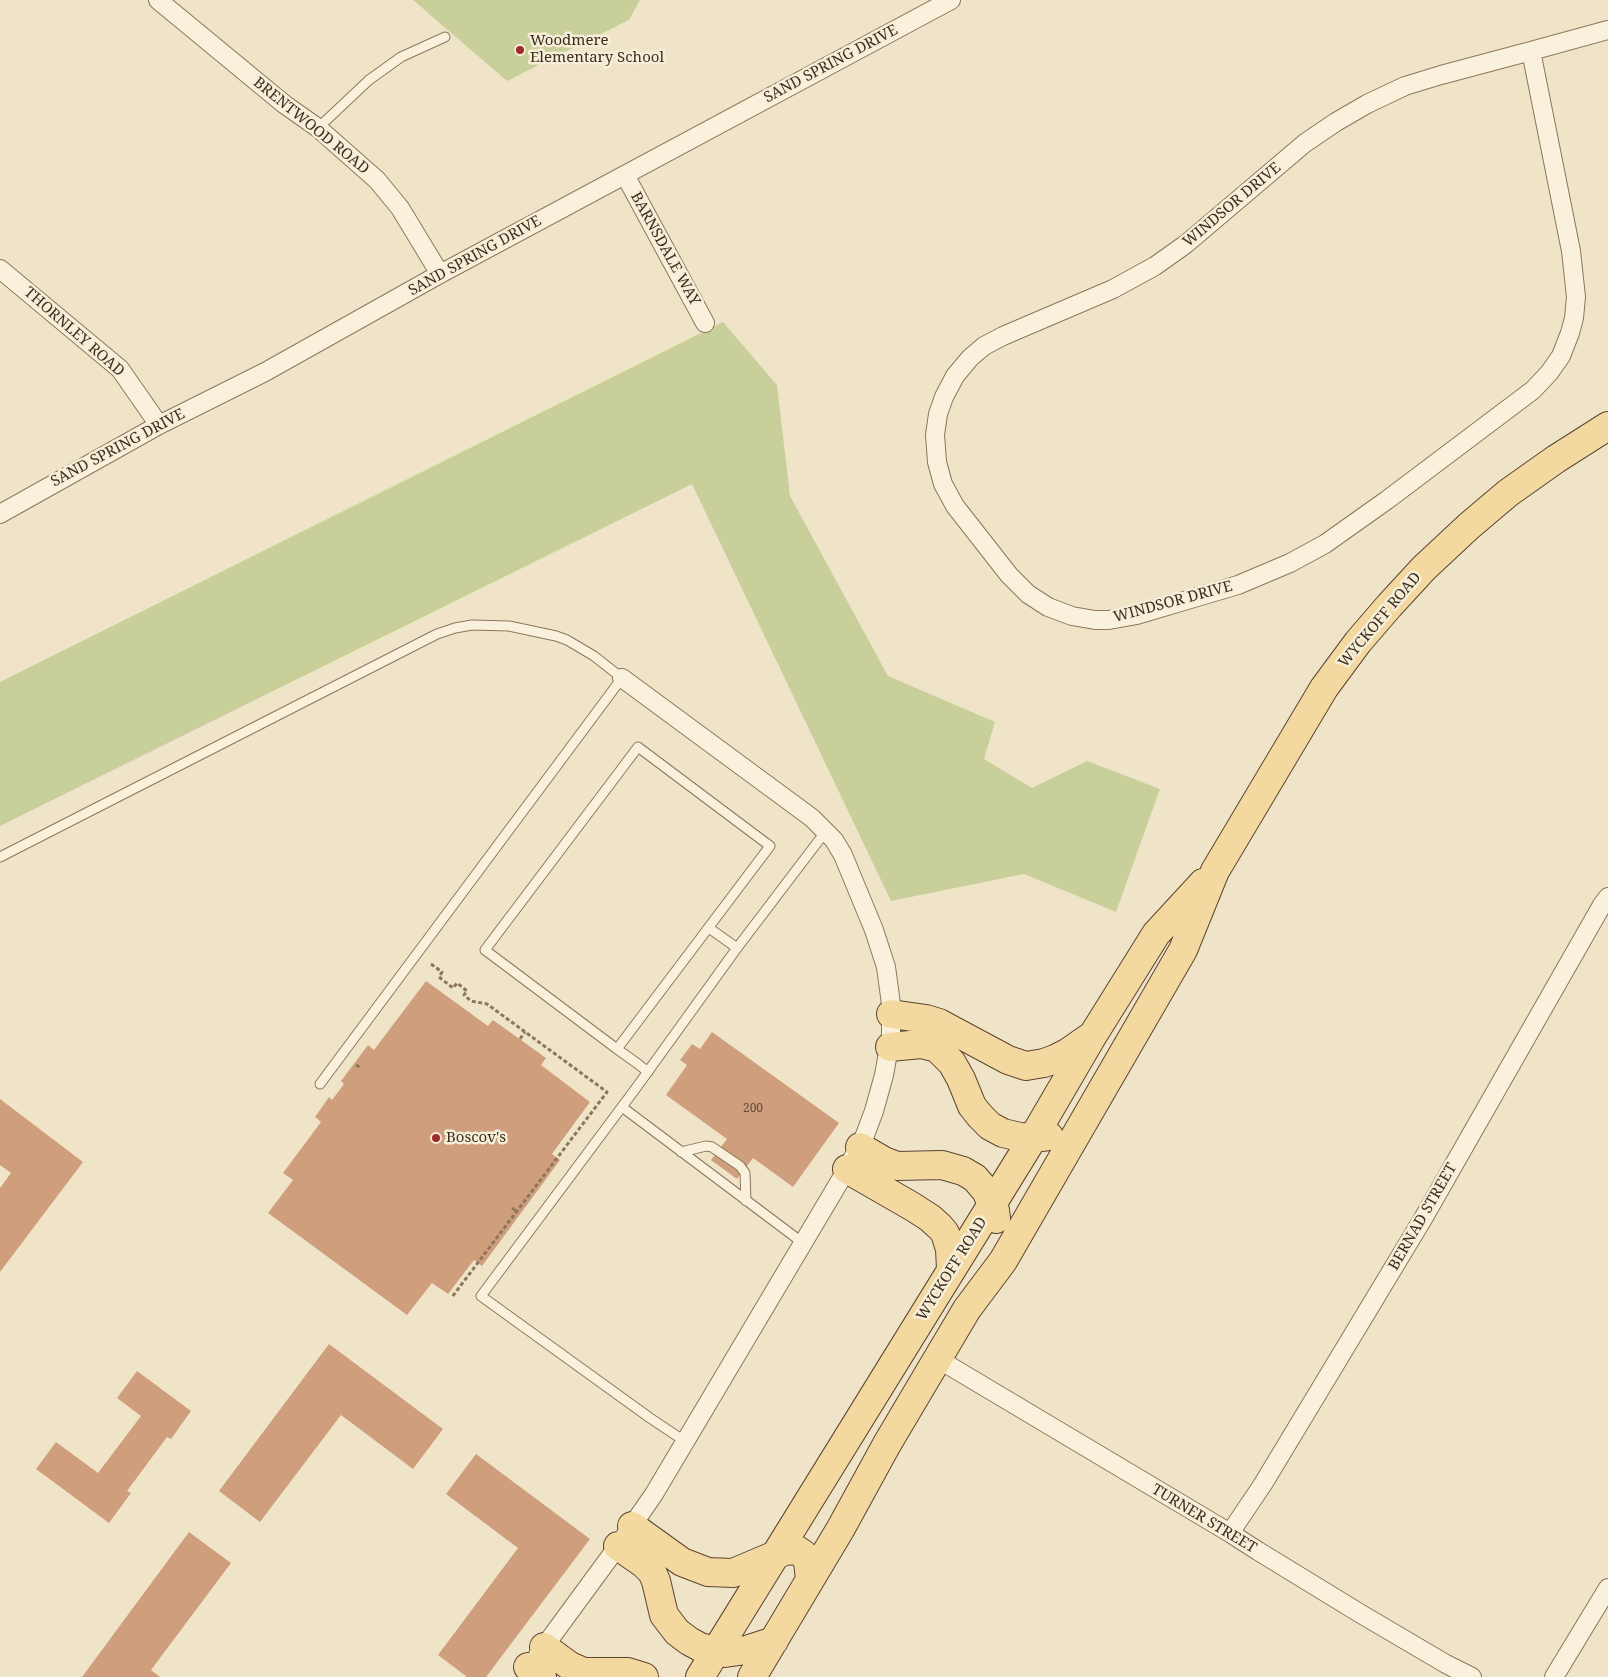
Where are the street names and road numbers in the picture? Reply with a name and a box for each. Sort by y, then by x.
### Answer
street label: SAND SPRING DRIVE [761,21,901,107]
street label: BRENTWOOD ROAD [249,74,373,178]
street label: WINDSOR DRIVE [1179,159,1285,251]
street label: BARNSDALE WAY [626,189,704,309]
street label: SAND SPRING DRIVE [405,212,545,300]
street label: THORNLEY ROAD [20,284,128,380]
street label: SAND SPRING DRIVE [48,405,188,491]
street label: WYCKOFF ROAD [1335,569,1425,671]
street label: WINDSOR DRIVE [1112,577,1234,627]
street label: BERNAD STREET [1385,1160,1461,1274]
street label: WYCKOFF ROAD [913,1214,991,1324]
street label: TURNER STREET [1148,1481,1260,1557]

